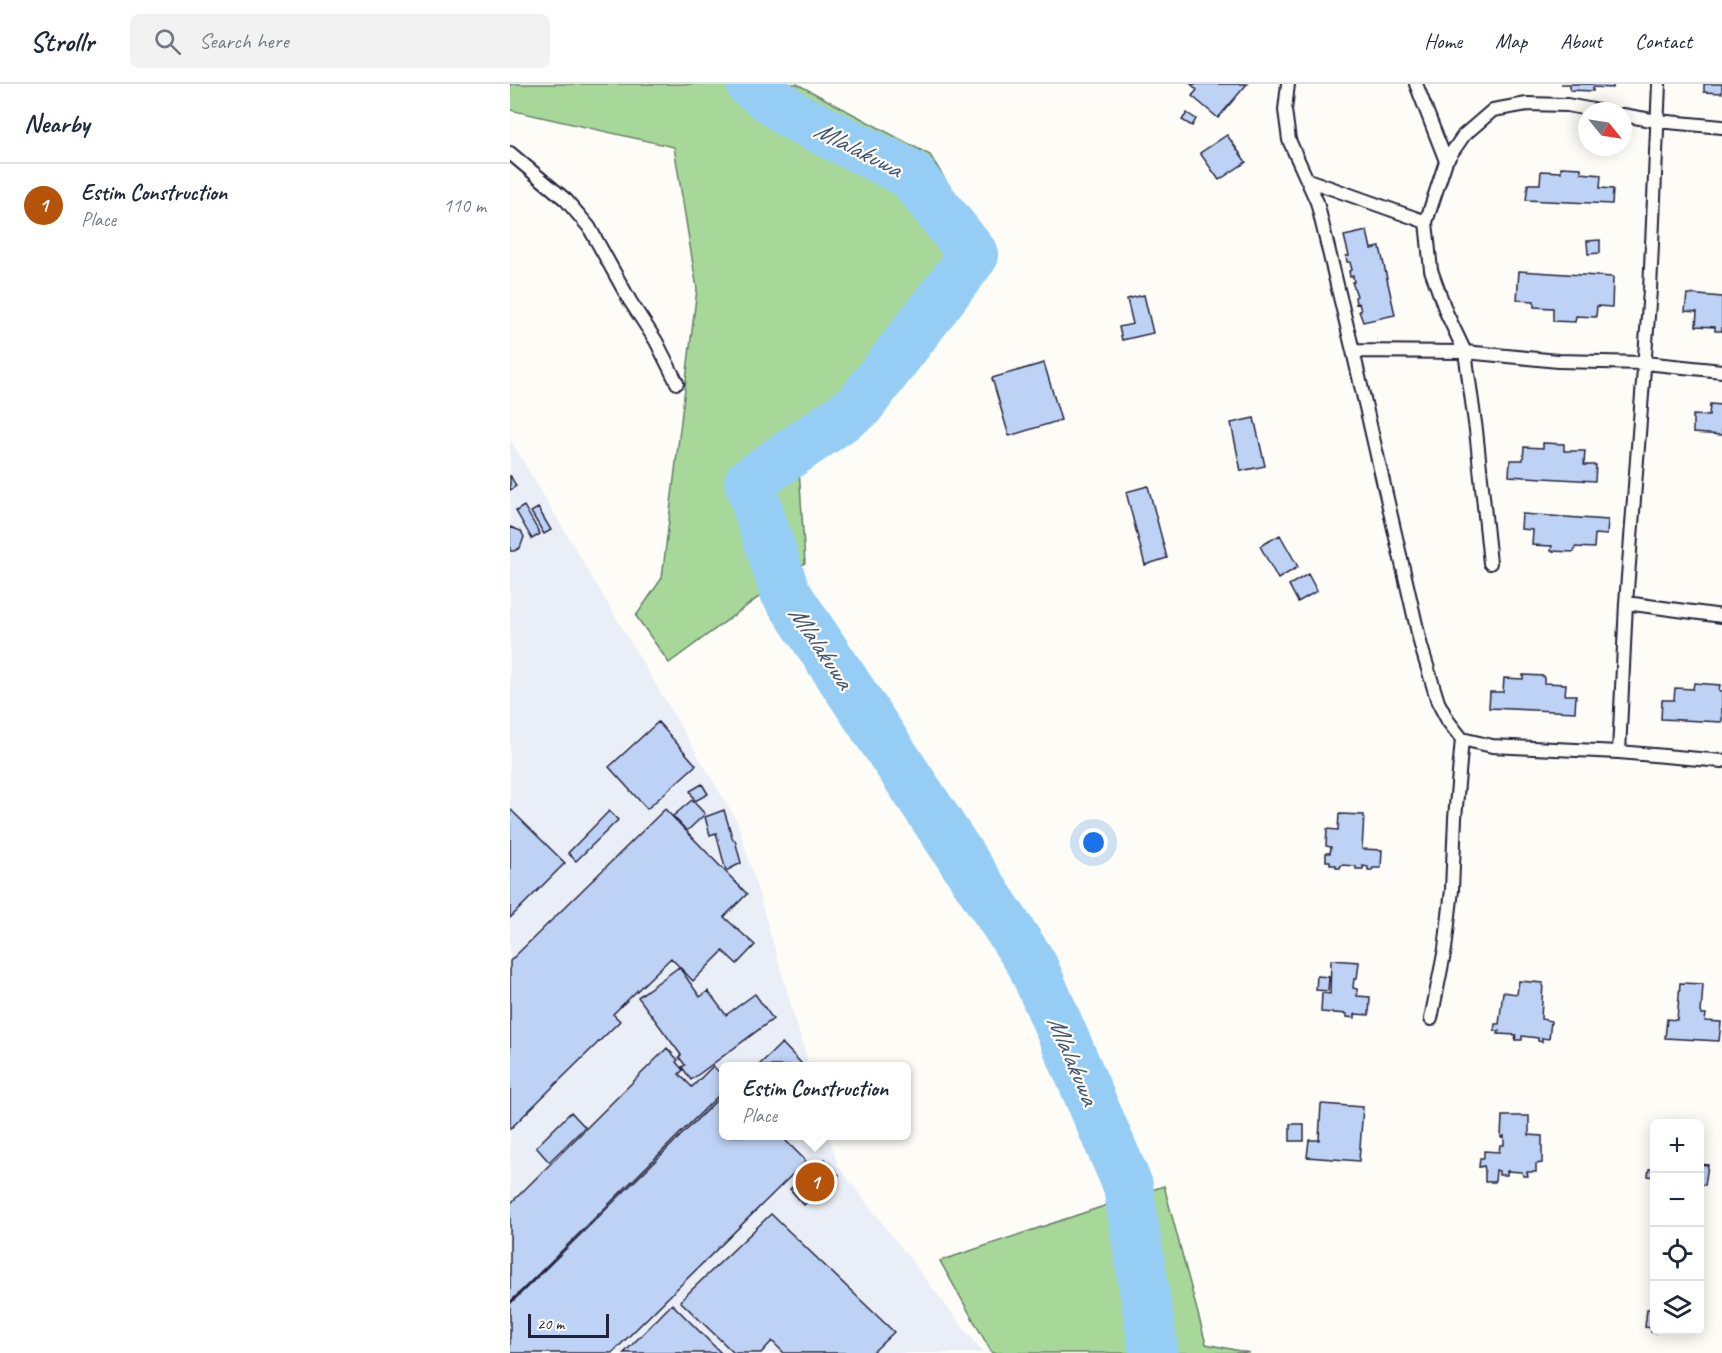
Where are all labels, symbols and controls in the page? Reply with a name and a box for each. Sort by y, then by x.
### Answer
search box [130,14,550,68]
text: Strollr [30,24,94,59]
icon: search [151,25,184,58]
text: Search here [199,27,289,55]
text: Home [1424,28,1462,54]
text: Map [1495,28,1527,54]
text: About [1560,28,1602,54]
text: Contact [1635,28,1692,54]
north arrow [1578,102,1632,156]
text: Nearby [24,107,89,140]
water label: Mlalakuwa [809,113,909,186]
text: Estim Construction [81,179,227,207]
text: 1 [39,193,48,218]
text: 110 m [443,193,486,218]
text: Place [81,207,116,232]
water label: Mlalakuwa [781,599,862,697]
your location [1079,828,1108,857]
water label: Mlalakuwa [1040,1011,1107,1112]
popup [719,1062,911,1140]
text: Estim Construction [742,1075,888,1103]
text: Place [742,1103,777,1128]
map controls [1650,1119,1704,1335]
button: + [1650,1119,1704,1173]
pin: 1 [796,1160,834,1204]
button: − [1650,1173,1704,1227]
button: locate [1650,1227,1704,1281]
button: layers [1650,1281,1704,1335]
scale bar [528,1311,609,1338]
text: 20 m [537,1314,564,1334]

